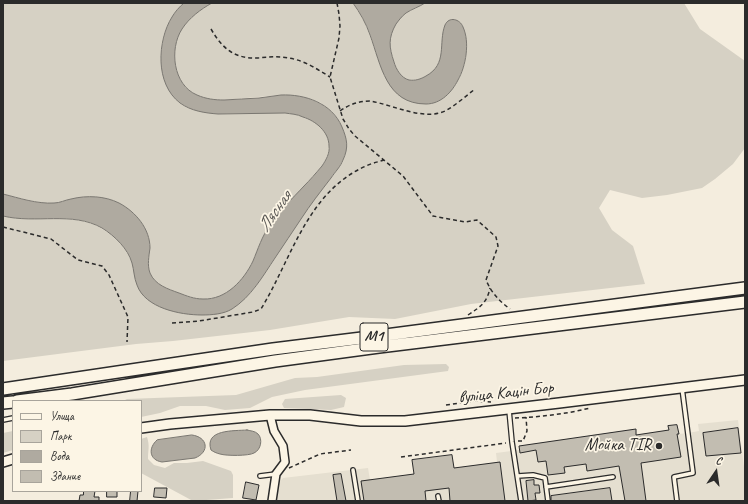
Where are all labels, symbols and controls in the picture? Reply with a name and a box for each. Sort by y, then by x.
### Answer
water label: Лясная [253,188,297,236]
road number: М1 [360,323,388,351]
street label: вуліца Кацін Бор [458,378,554,408]
legend [12,400,142,492]
text: Улица [50,408,74,424]
text: Парк [50,428,71,444]
place label: Мойка TIR [585,436,651,456]
marker: Мойка TIR [654,441,664,451]
text: Вода [50,448,69,464]
north arrow [696,452,736,492]
text: С [714,453,723,468]
text: Здание [50,468,80,484]

